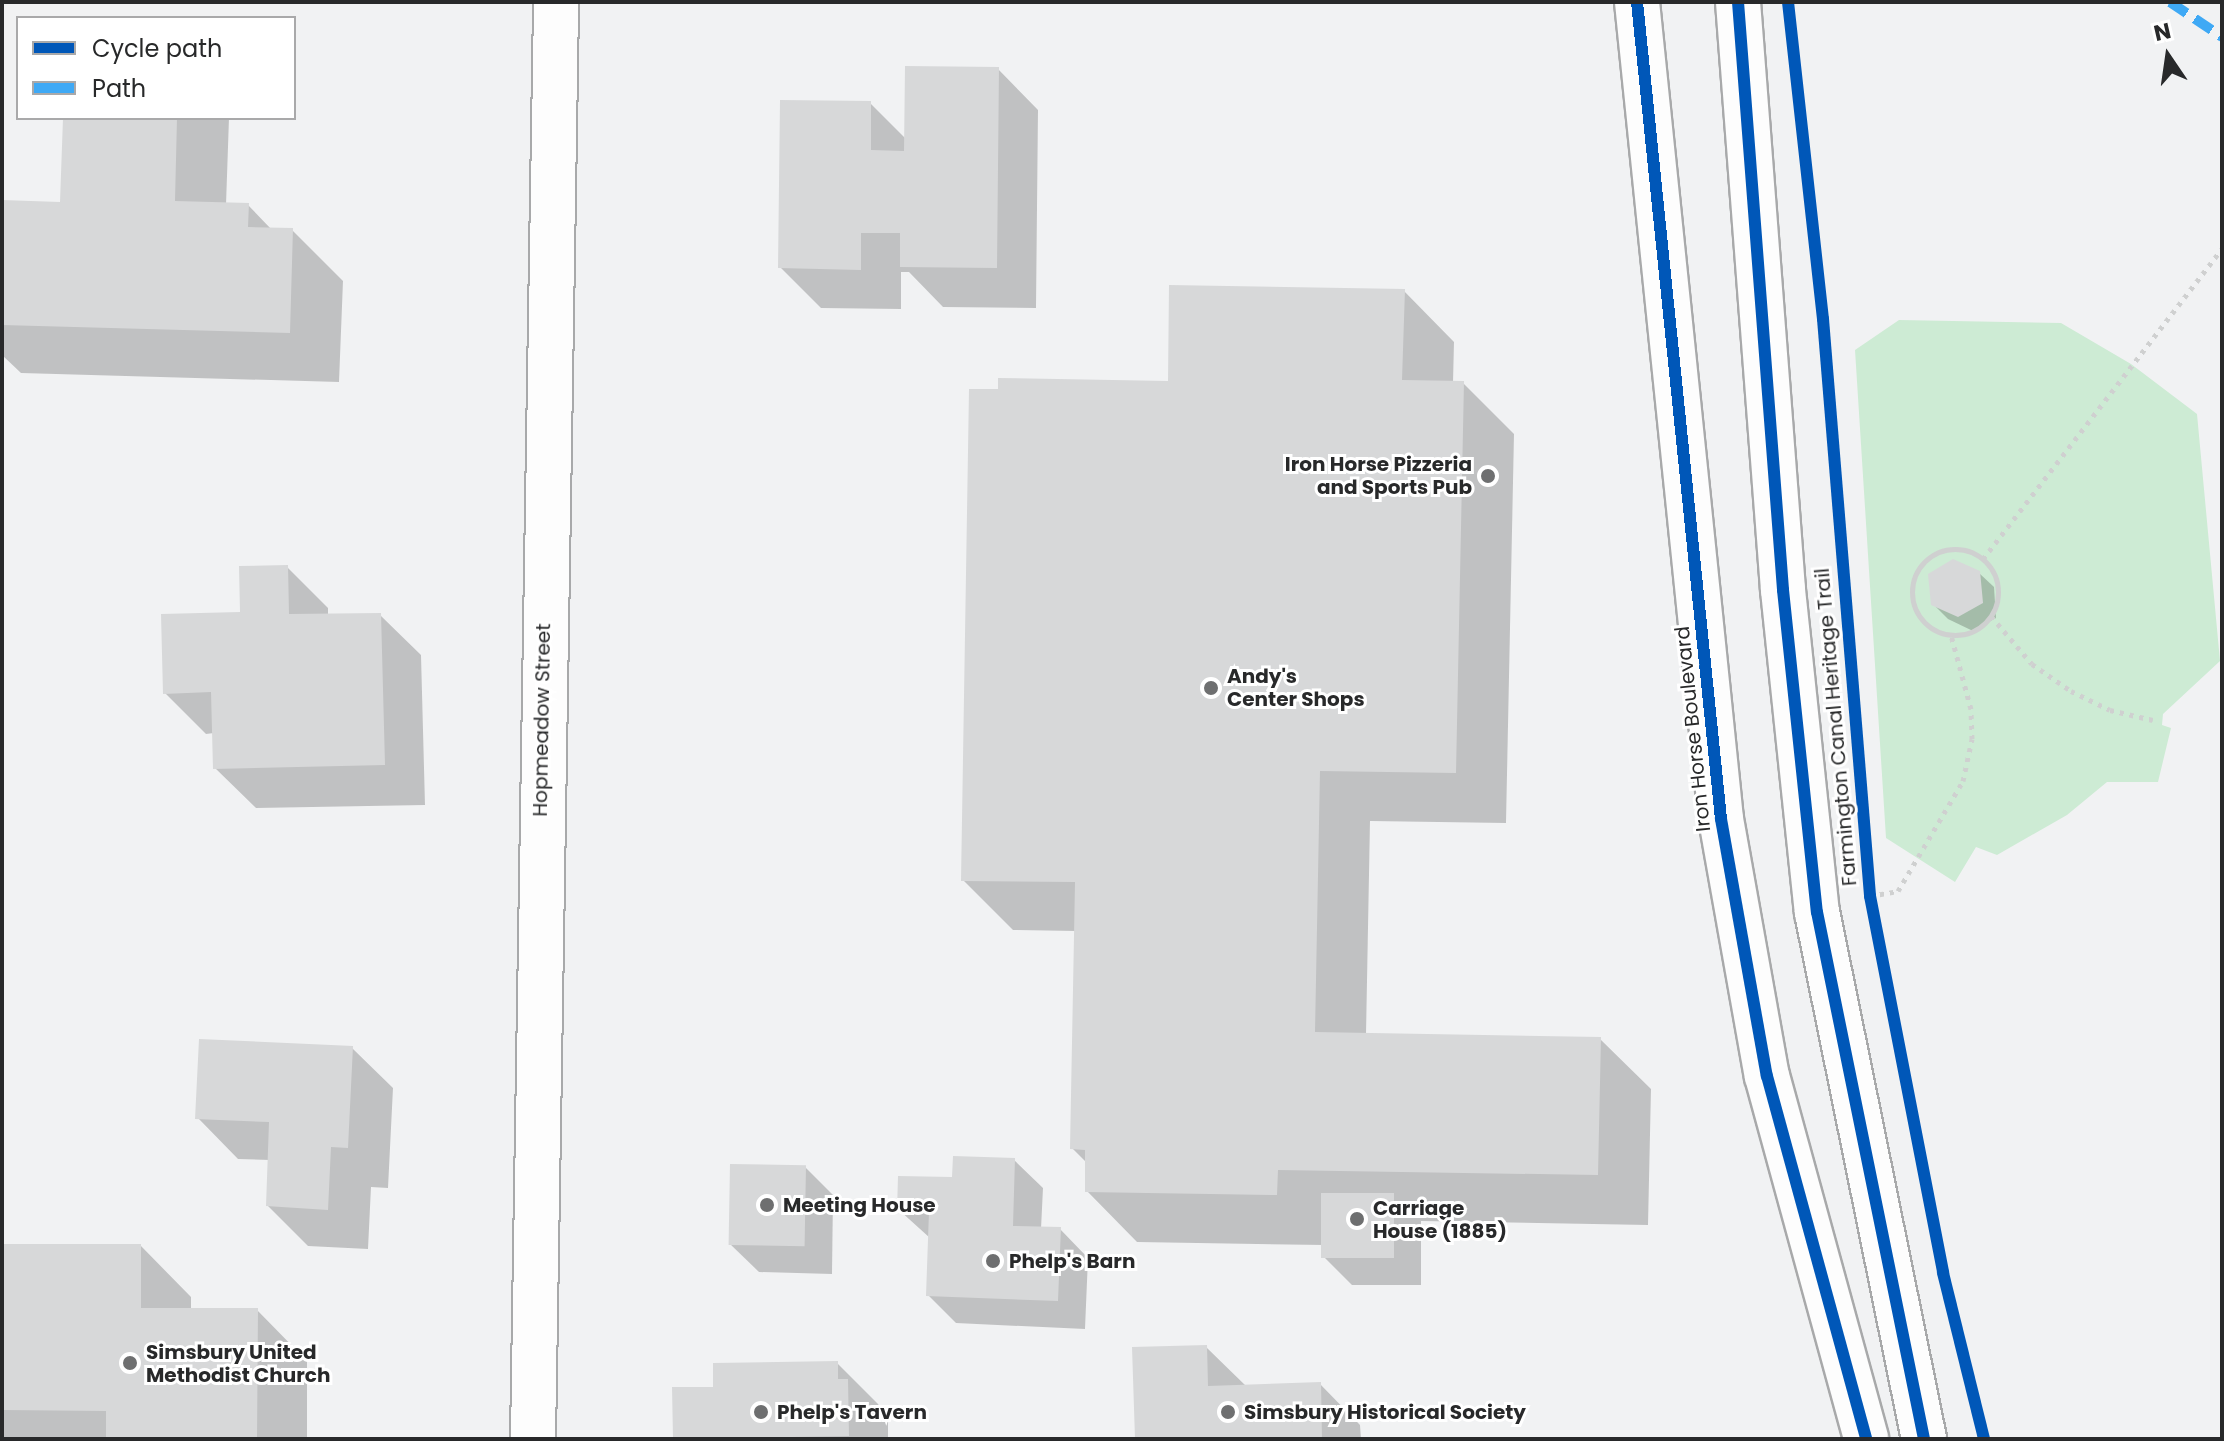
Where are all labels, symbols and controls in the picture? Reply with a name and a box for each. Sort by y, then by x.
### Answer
text: N [2151,15,2174,49]
legend [16,16,296,120]
north arrow [2128,16,2208,96]
text: Cycle path [92,32,222,65]
text: Path [92,72,146,105]
place label: Iron Horse Pizzeria and Sports Pub [1285,452,1472,499]
marker: Iron Horse Pizzeria and Sports Pub [1479,467,1497,485]
street label: Farmington Canal Heritage Trail [1810,567,1862,887]
street label: Hopmeadow Street [528,623,556,817]
street label: Iron Horse Boulevard [1670,625,1716,833]
place label: Andy's Center Shops [1227,664,1365,711]
marker: Andy's Center Shops [1202,679,1220,697]
place label: Meeting House [783,1193,936,1217]
marker: Meeting House [758,1196,776,1214]
place label: Carriage House (1885) [1373,1196,1507,1243]
marker: Carriage House (1885) [1348,1210,1366,1228]
place label: Phelp's Barn [1009,1249,1135,1273]
marker: Phelp's Barn [984,1252,1002,1270]
place label: Simsbury United Methodist Church [146,1340,330,1387]
marker: Simsbury United Methodist Church [121,1354,139,1372]
place label: Phelp's Tavern [777,1400,927,1424]
place label: Simsbury Historical Society [1244,1400,1526,1424]
marker: Phelp's Tavern [752,1403,770,1421]
marker: Simsbury Historical Society [1219,1403,1237,1421]

